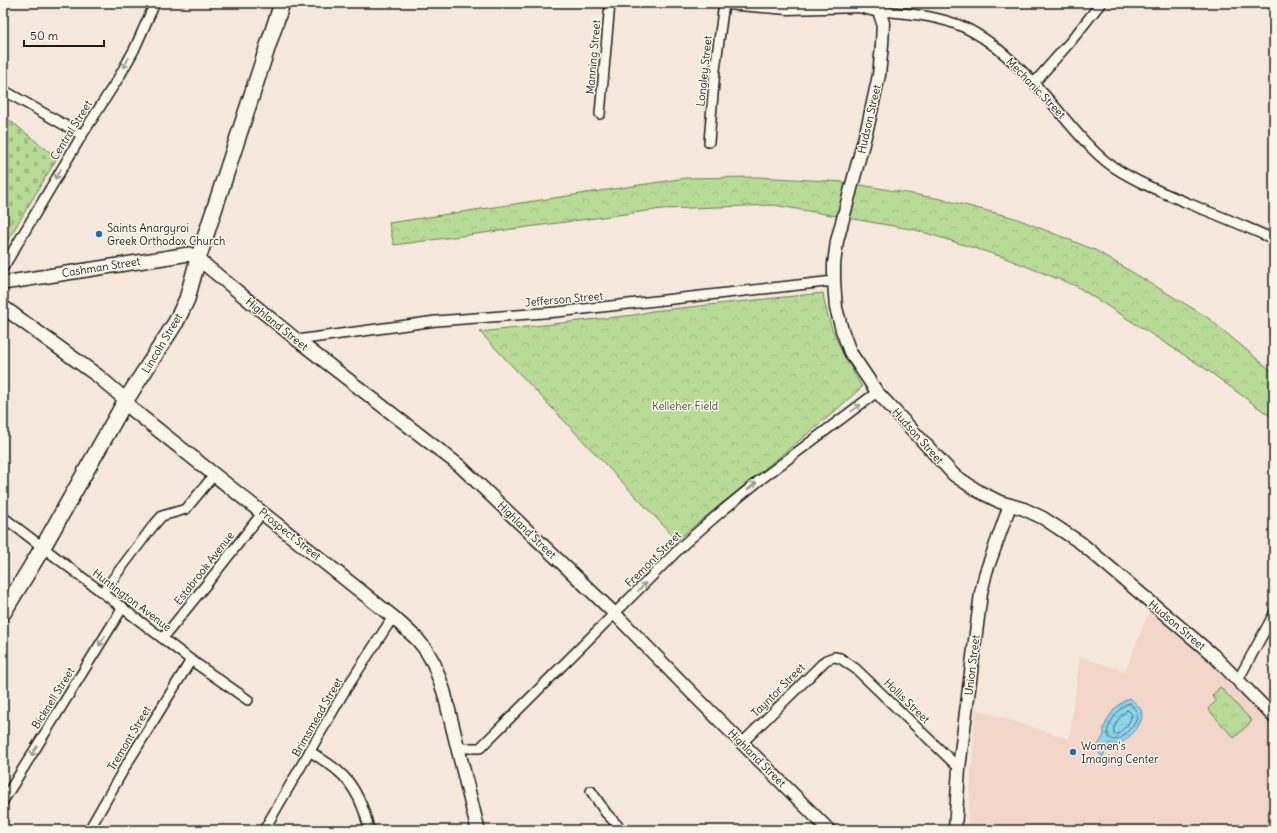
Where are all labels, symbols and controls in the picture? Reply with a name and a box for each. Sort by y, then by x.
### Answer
street label: Manning Street [583,19,603,95]
scale bar [24,22,104,48]
text: 50 m [30,28,59,43]
street label: Longley Street [693,35,715,107]
street label: Mechanic Street [1003,55,1069,122]
one-way arrow [122,57,130,69]
street label: Hudson Street [854,83,884,155]
street label: Central Street [47,97,95,163]
one-way arrow [54,168,62,180]
place label: Saints Anargyroi Greek Orthodox Church [107,221,225,248]
marker: Saints Anargyroi Greek Orthodox Church [94,229,104,239]
street label: Cashman Street [61,254,141,280]
street label: Jefferson Street [524,289,604,309]
street label: Highland Street [243,295,311,354]
street label: Lincoln Street [139,310,185,375]
park label: Kelleher Field [652,399,719,413]
one-way arrow [850,404,861,412]
street label: Hudson Street [889,405,947,467]
one-way arrow [747,482,758,491]
street label: Highland Street [495,498,560,562]
street label: Prospect Street [256,505,324,563]
street label: Estabrook Avenue [171,528,237,608]
street label: Fremont Street [622,528,684,590]
street label: Huntington Avenue [90,566,174,634]
one-way arrow [637,582,647,592]
street label: Hudson Street [1146,597,1209,653]
street label: Union Street [961,634,983,696]
one-way arrow [98,635,106,646]
street label: Tayntor Street [748,660,808,720]
street label: Bicknell Street [28,664,78,731]
street label: Brimsmead Street [289,675,345,759]
street label: Hollis Street [881,676,933,727]
street label: Tremont Street [104,703,154,773]
street label: Highland Street [725,726,789,790]
place label: Women's Imaging Center [1081,739,1159,766]
one-way arrow [30,745,38,756]
marker: Women's Imaging Center [1068,747,1078,757]

